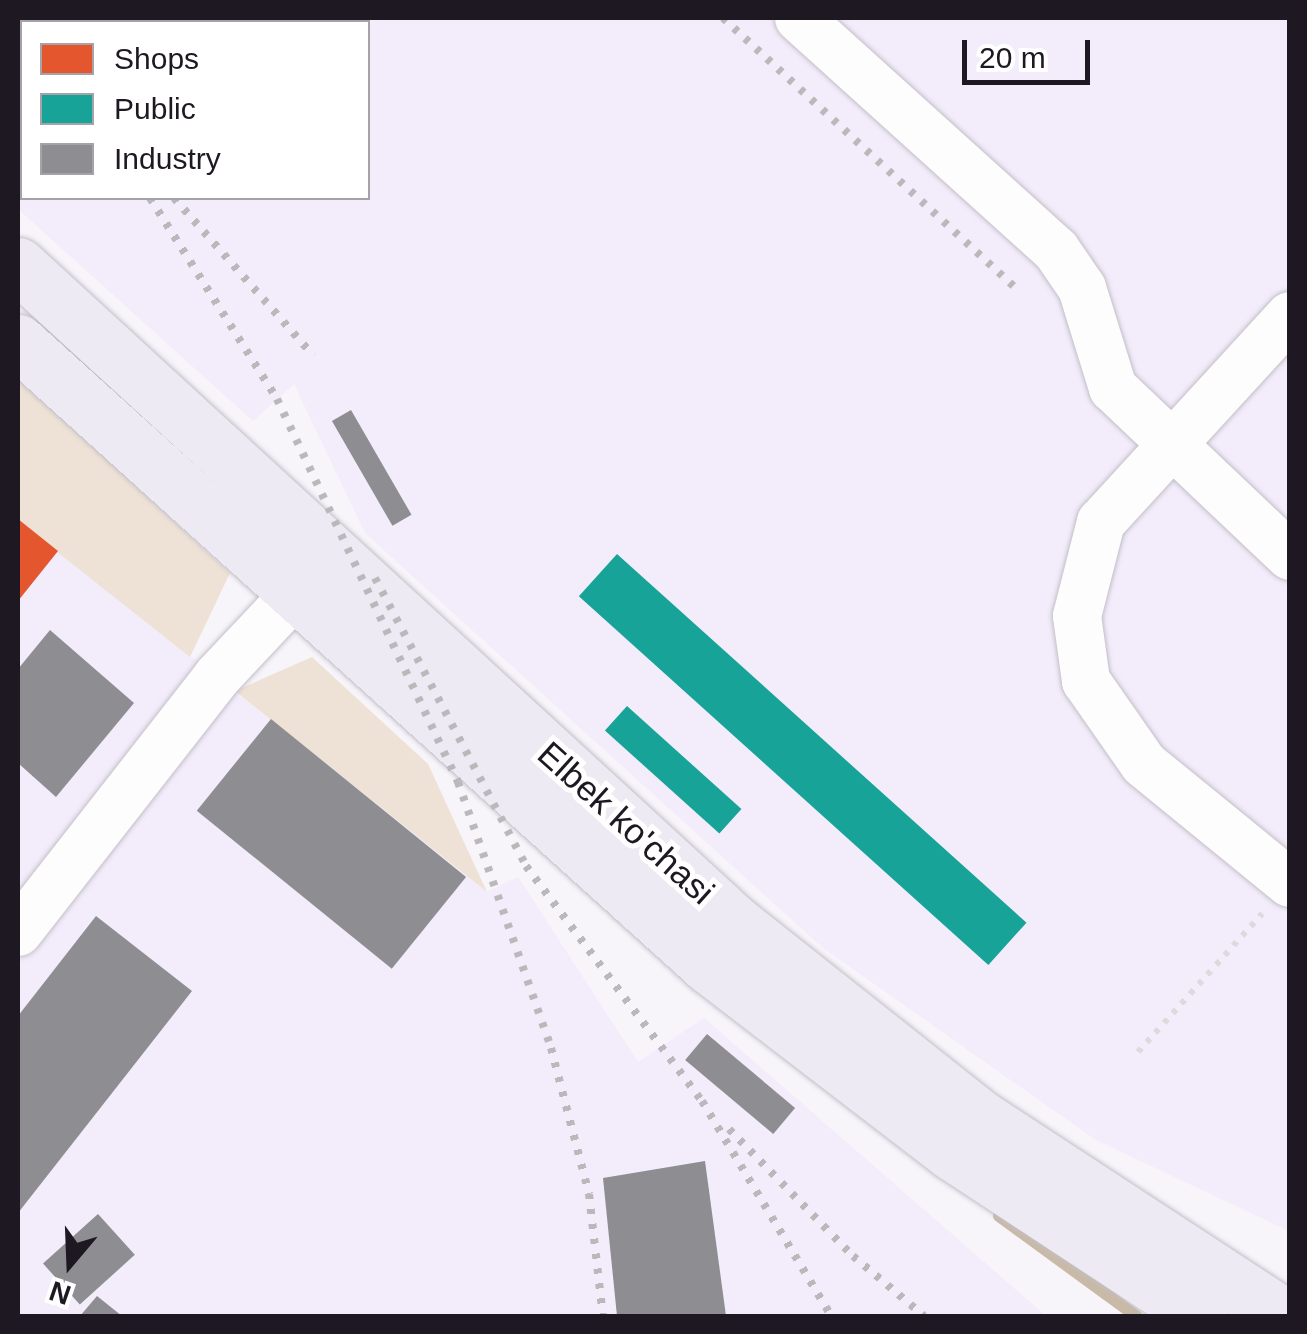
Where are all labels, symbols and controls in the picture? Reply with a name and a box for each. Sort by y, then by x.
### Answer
legend [20,20,370,200]
scale bar [967,20,1094,82]
text: 20 m [979,41,1046,74]
text: Shops [114,42,199,75]
text: Public [114,92,196,125]
text: Industry [114,142,221,175]
street label: Elbek ko'chasi [529,733,723,913]
north arrow [20,1214,120,1314]
text: N [45,1275,75,1311]

